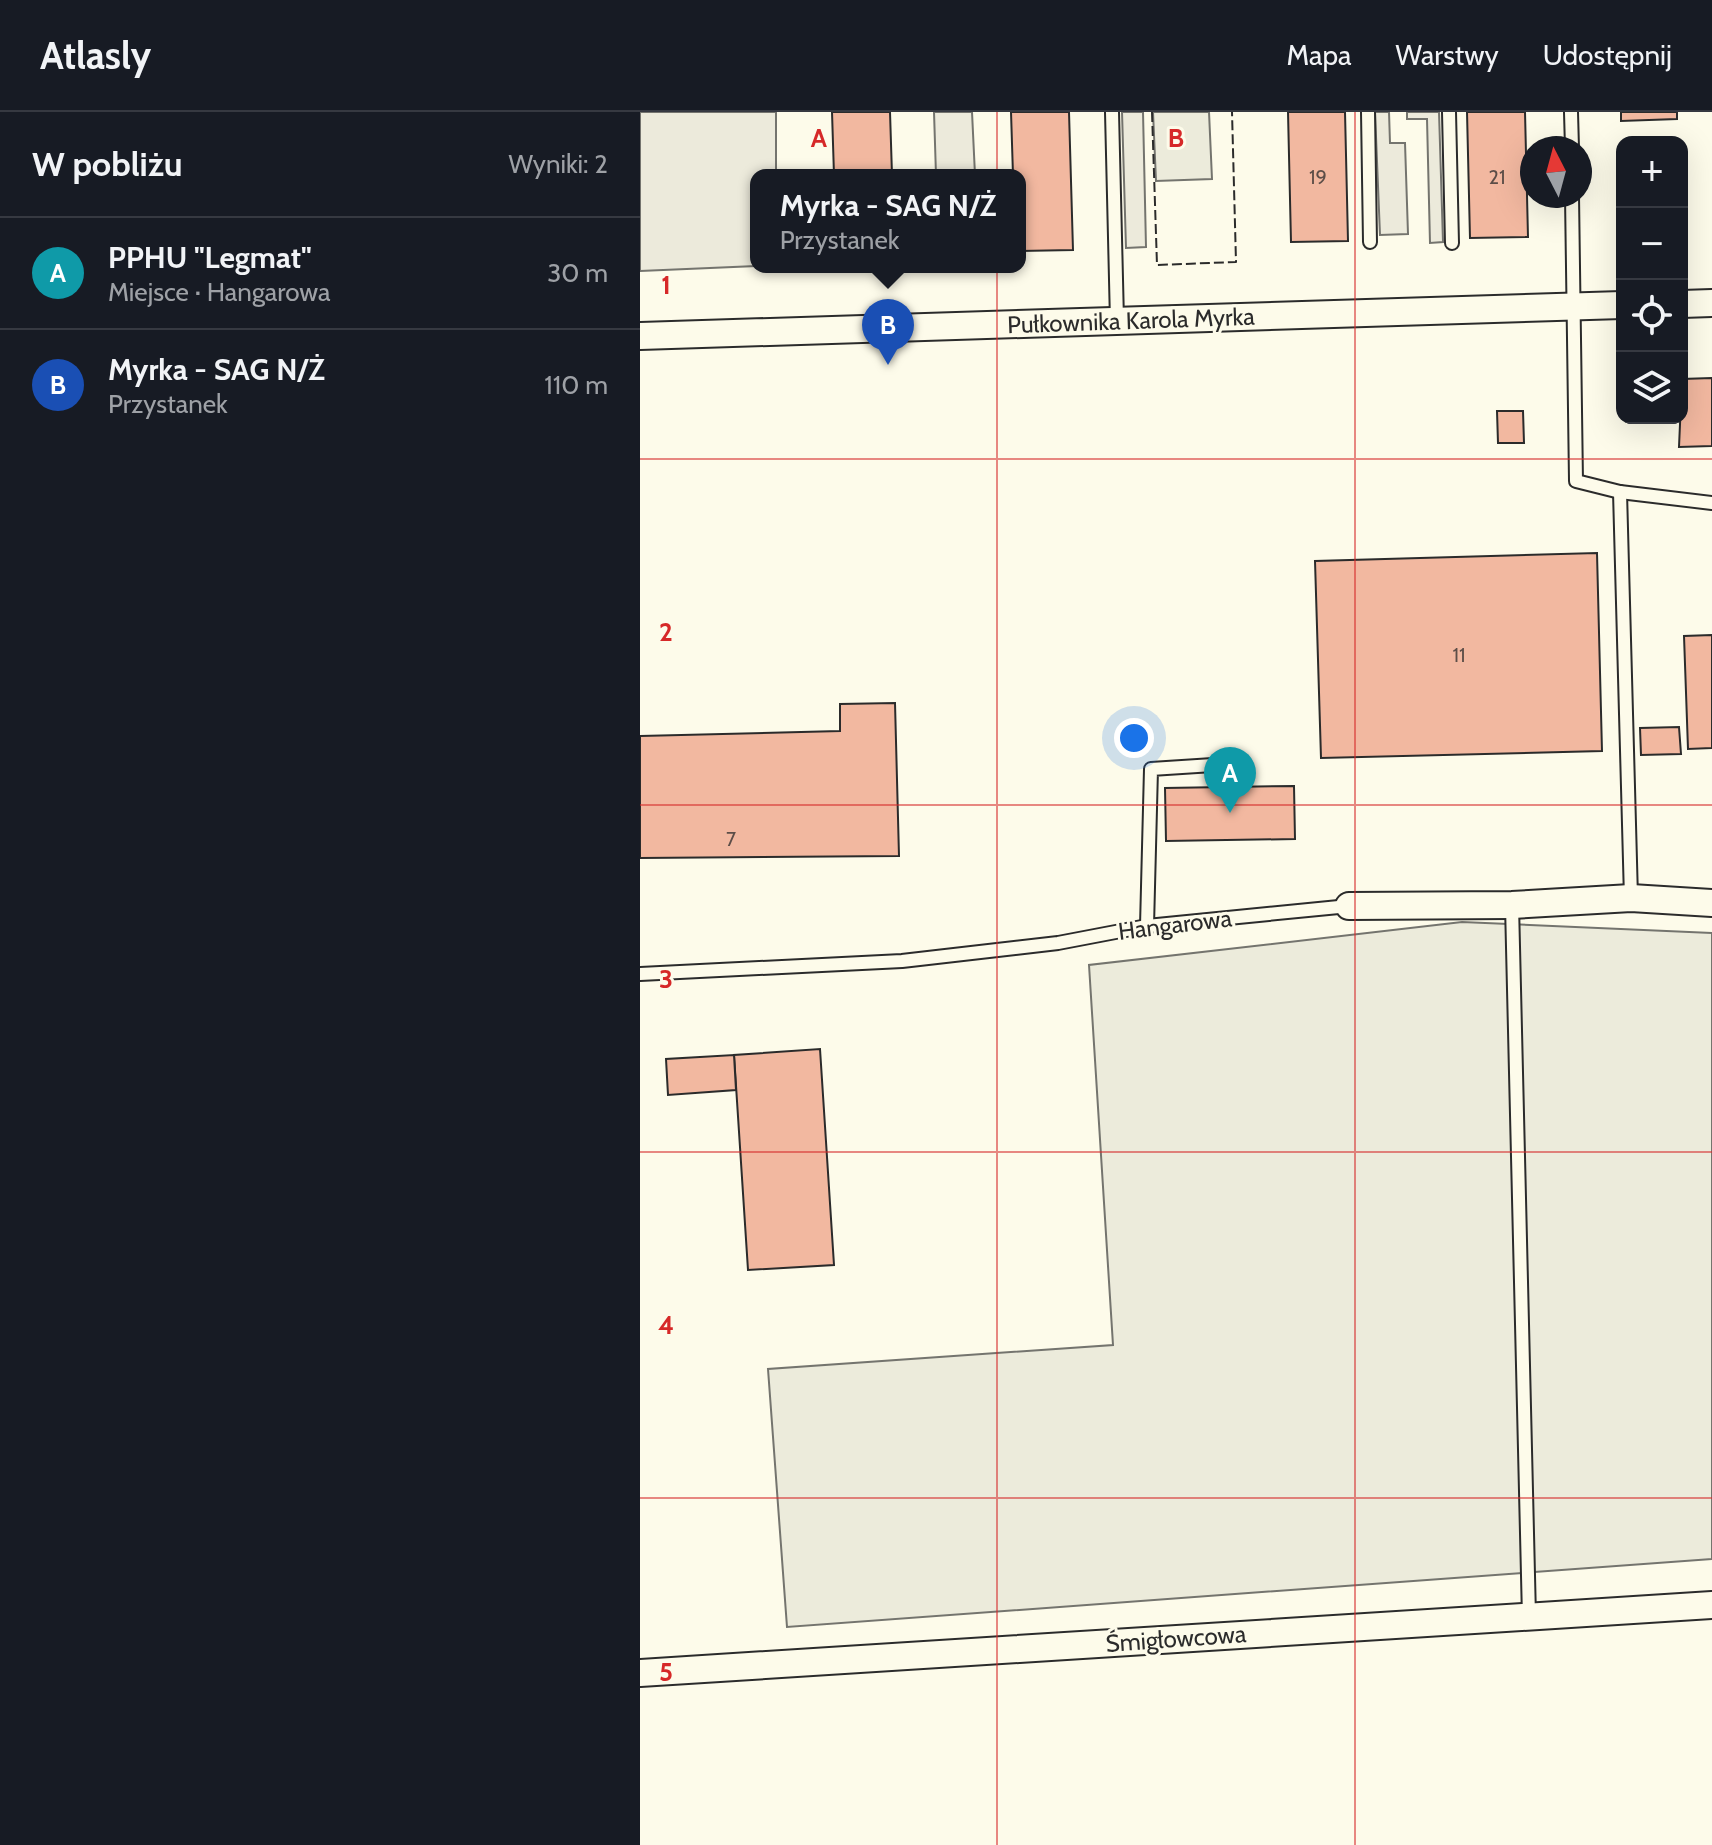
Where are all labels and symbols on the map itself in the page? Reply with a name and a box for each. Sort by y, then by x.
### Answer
text: A [811,122,828,154]
text: B [1168,122,1184,154]
north arrow [1520,136,1592,208]
house number: 19 [1309,165,1327,189]
house number: 21 [1489,165,1506,189]
text: 1 [661,269,671,301]
pin: B [862,299,914,365]
street label: Pułkownika Karola Myrka [1007,302,1256,339]
text: 2 [659,616,673,648]
house number: 11 [1452,643,1466,667]
your location [1114,718,1154,758]
pin: A [1204,747,1256,813]
house number: 7 [726,827,736,851]
street label: Hangarowa [1116,903,1234,946]
text: 3 [659,963,673,995]
text: 4 [658,1309,674,1341]
street label: Śmigłowcowa [1105,1619,1248,1658]
text: 5 [659,1656,673,1688]

